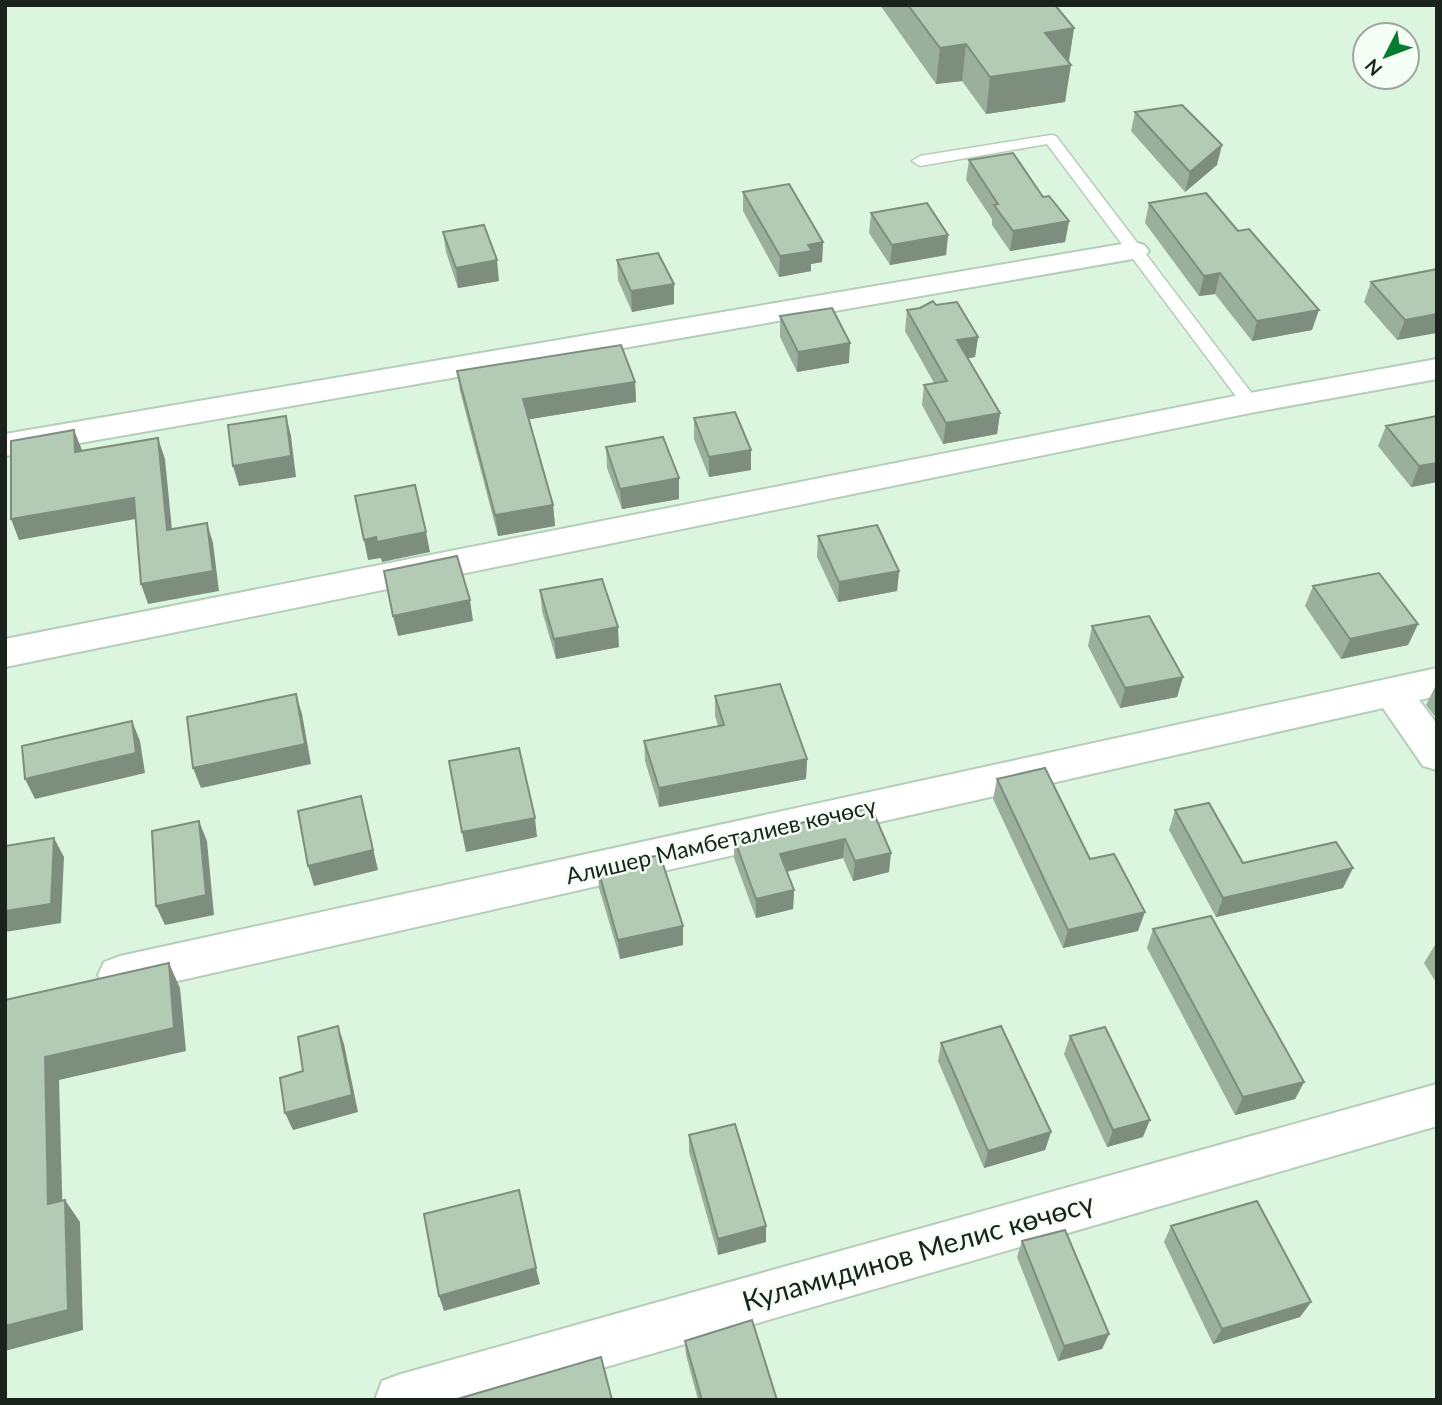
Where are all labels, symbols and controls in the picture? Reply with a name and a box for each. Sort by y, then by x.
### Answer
north arrow [1351,21,1421,91]
text: N [1360,55,1386,81]
street label: Алишер Мамбеталиев көчөсү [563,791,879,889]
street label: Куламидинов Мелис көчөсү [738,1184,1098,1318]

